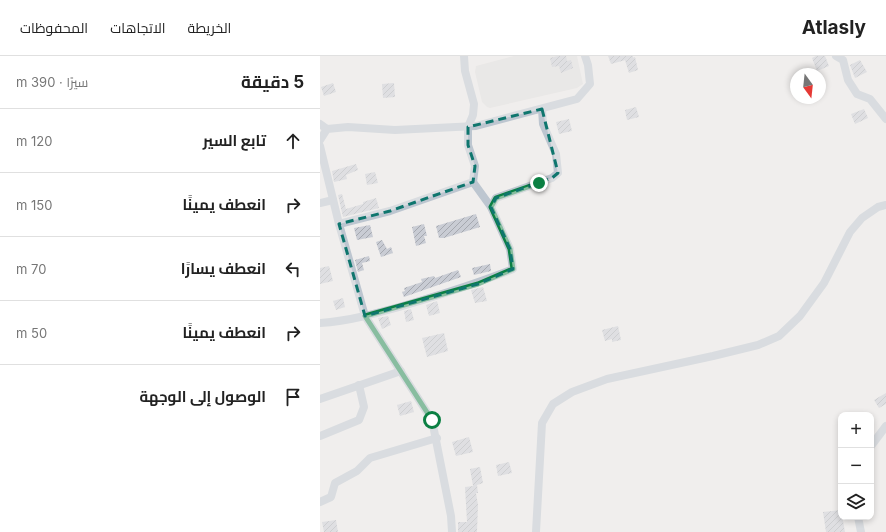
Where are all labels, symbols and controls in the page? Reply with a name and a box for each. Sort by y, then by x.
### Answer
text: Atlasly [802,16,866,39]
text: المحفوظات [20,19,88,36]
text: الاتجاهات [110,19,166,36]
text: الخريطة [188,19,231,36]
north arrow [790,68,826,104]
text: 5 دقيقة [241,72,304,92]
text: سيرًا · 390 m [16,74,88,90]
icon: ahead [282,130,304,152]
text: تابع السير [203,131,266,150]
text: 120 m [16,133,52,149]
route end [530,174,548,192]
icon: right [282,194,304,216]
text: انعطف يمينًا [182,195,266,214]
text: 150 m [16,197,52,213]
icon: left [282,258,304,280]
text: انعطف يسارًا [181,259,266,278]
text: 70 m [16,261,46,277]
icon: right [282,322,304,344]
text: انعطف يمينًا [182,323,266,342]
text: 50 m [16,325,47,341]
icon: arrive [282,386,304,408]
text: الوصول إلى الوجهة [139,387,266,406]
route start [423,411,441,429]
map controls [838,412,874,520]
button: + [838,412,874,448]
button: − [838,448,874,484]
button: layers [838,484,874,520]

